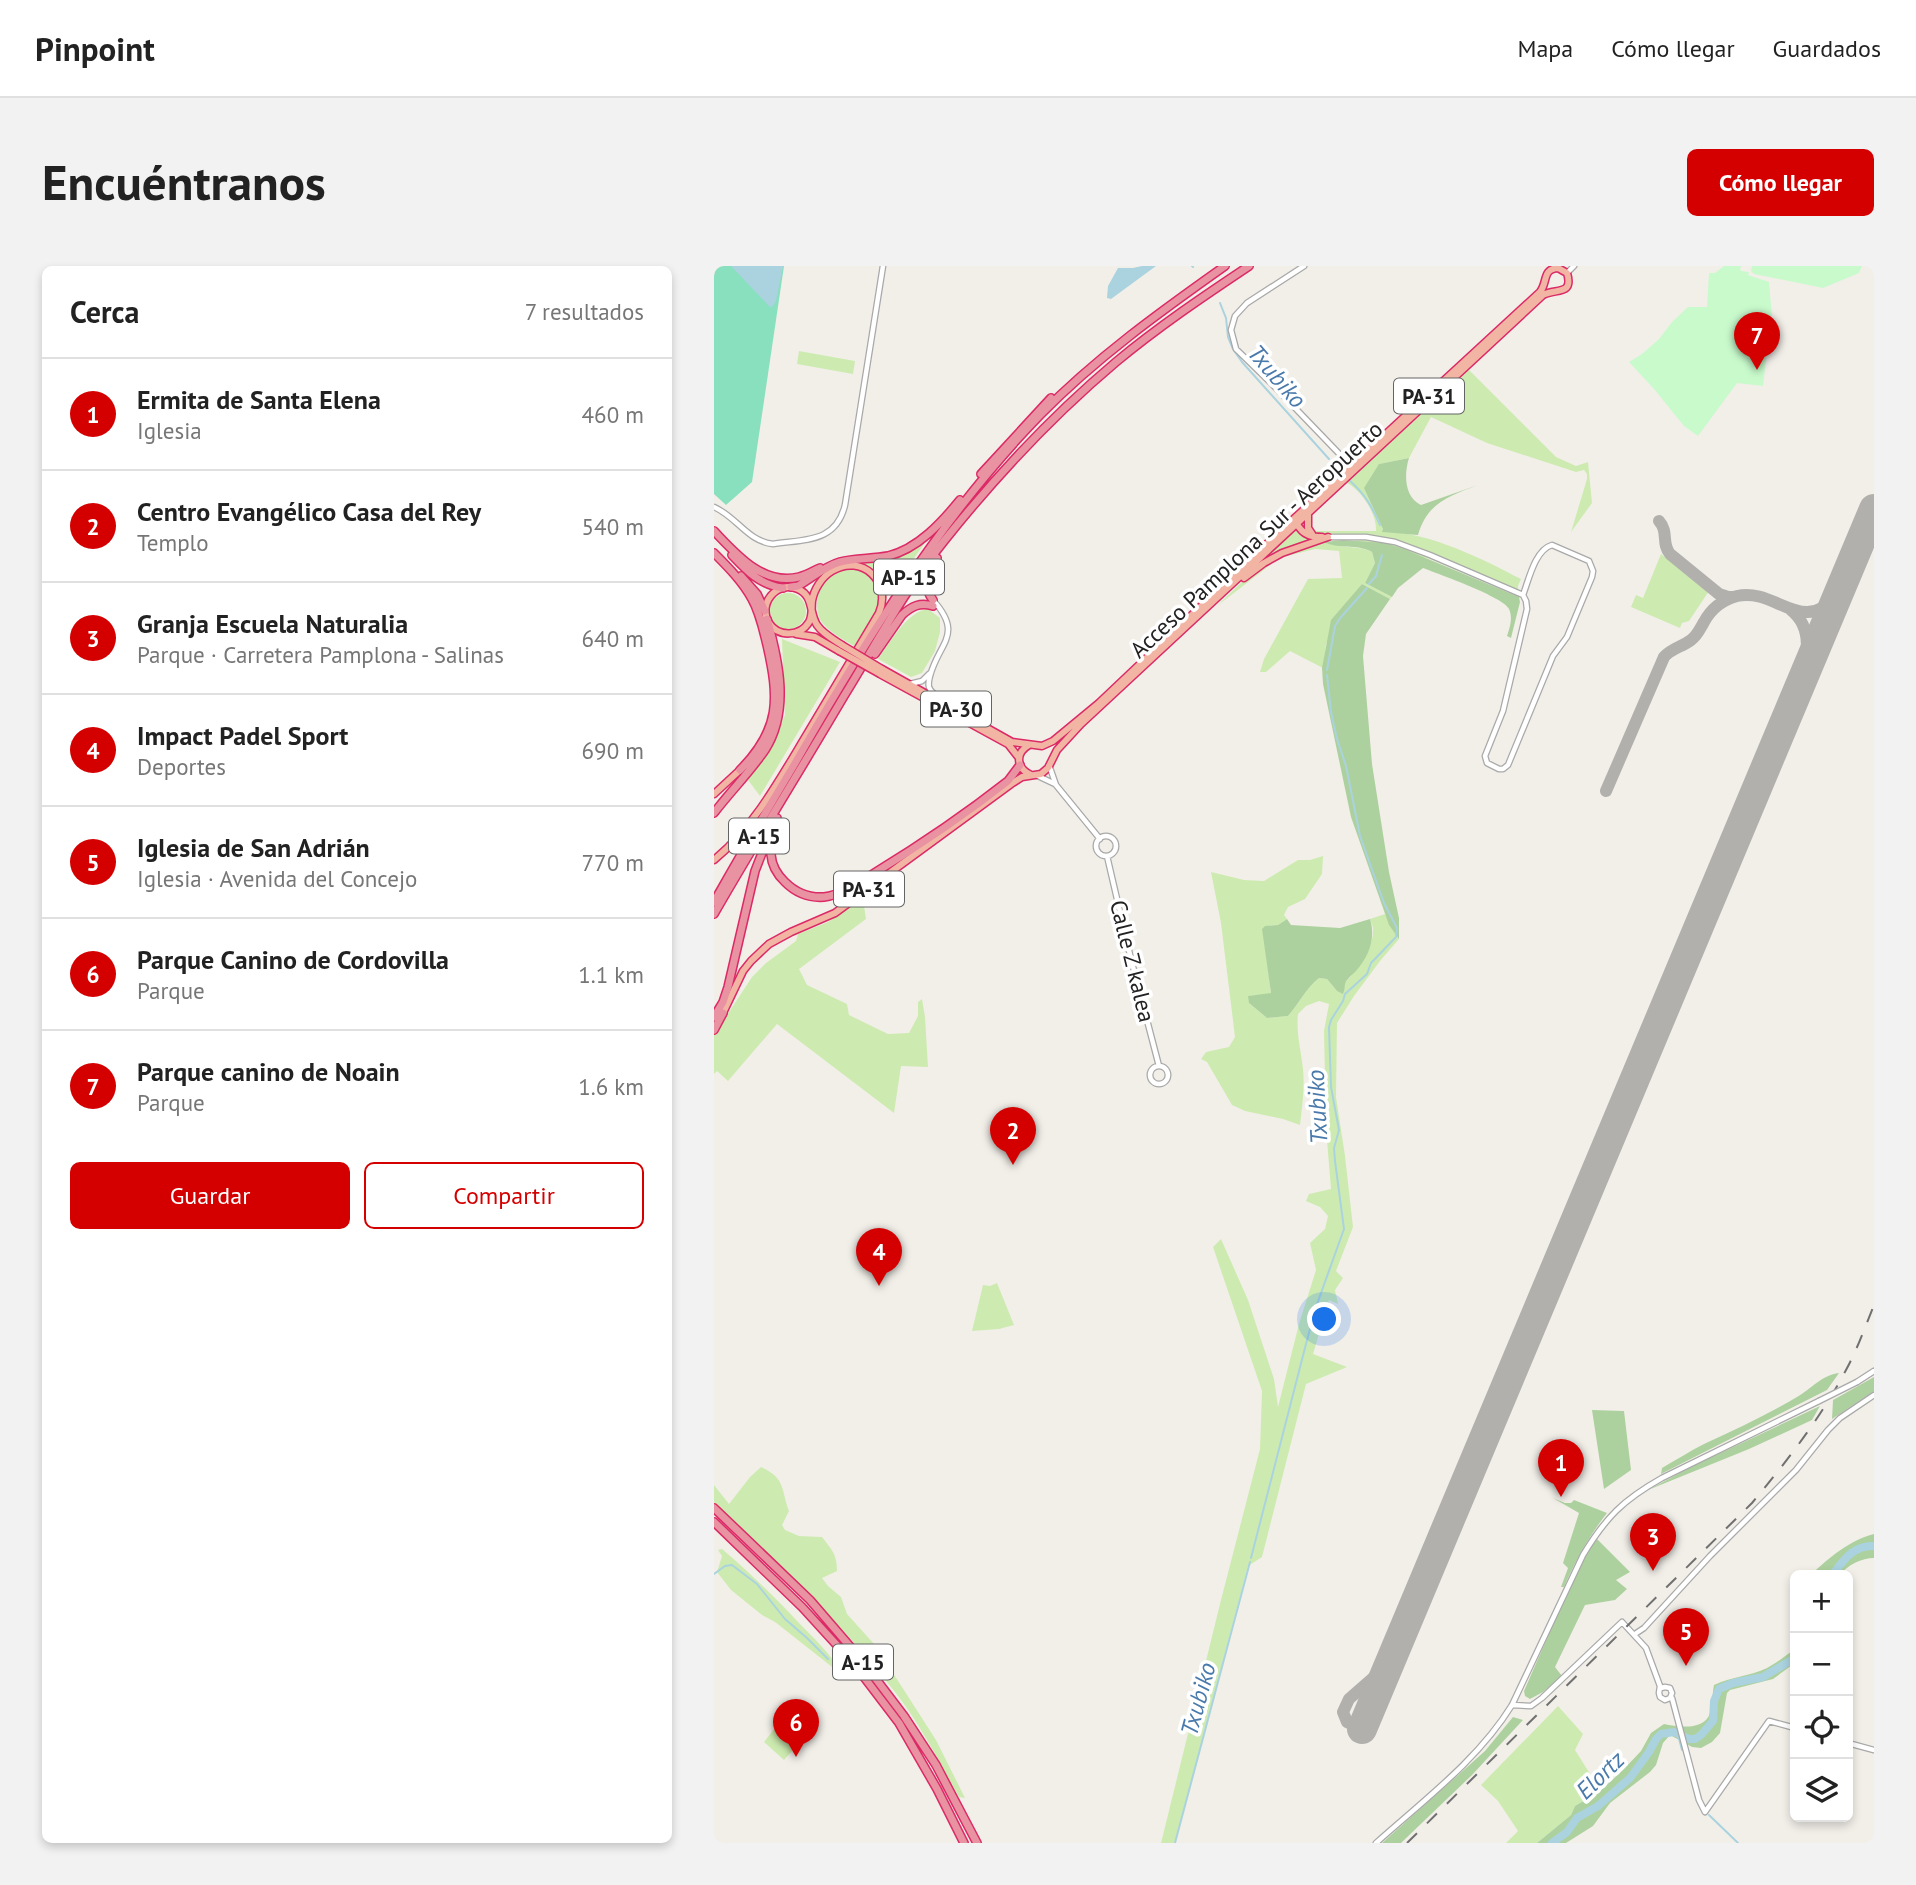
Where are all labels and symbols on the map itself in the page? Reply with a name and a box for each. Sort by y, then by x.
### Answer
pin: 7 [1734,312,1780,370]
water label: Txubiko [1241,338,1313,414]
road number: PA-31 [1394,379,1464,414]
street label: Acceso Pamplona Sur - Aeropuerto [1124,414,1388,664]
road number: AP-15 [874,560,944,594]
road number: PA-30 [921,692,991,726]
road number: A-15 [729,818,789,854]
road number: PA-31 [834,872,904,906]
street label: Calle Z kalea [1104,897,1162,1025]
water label: Txubiko [1300,1069,1334,1145]
pin: 2 [990,1107,1036,1165]
pin: 4 [856,1228,902,1286]
your location [1307,1302,1341,1336]
pin: 1 [1538,1439,1584,1497]
pin: 3 [1630,1513,1676,1571]
pin: 5 [1663,1608,1709,1666]
road number: A-15 [833,1644,893,1680]
water label: Txubiko [1173,1659,1223,1739]
pin: 6 [773,1699,819,1757]
water label: Elortz [1569,1744,1632,1806]

